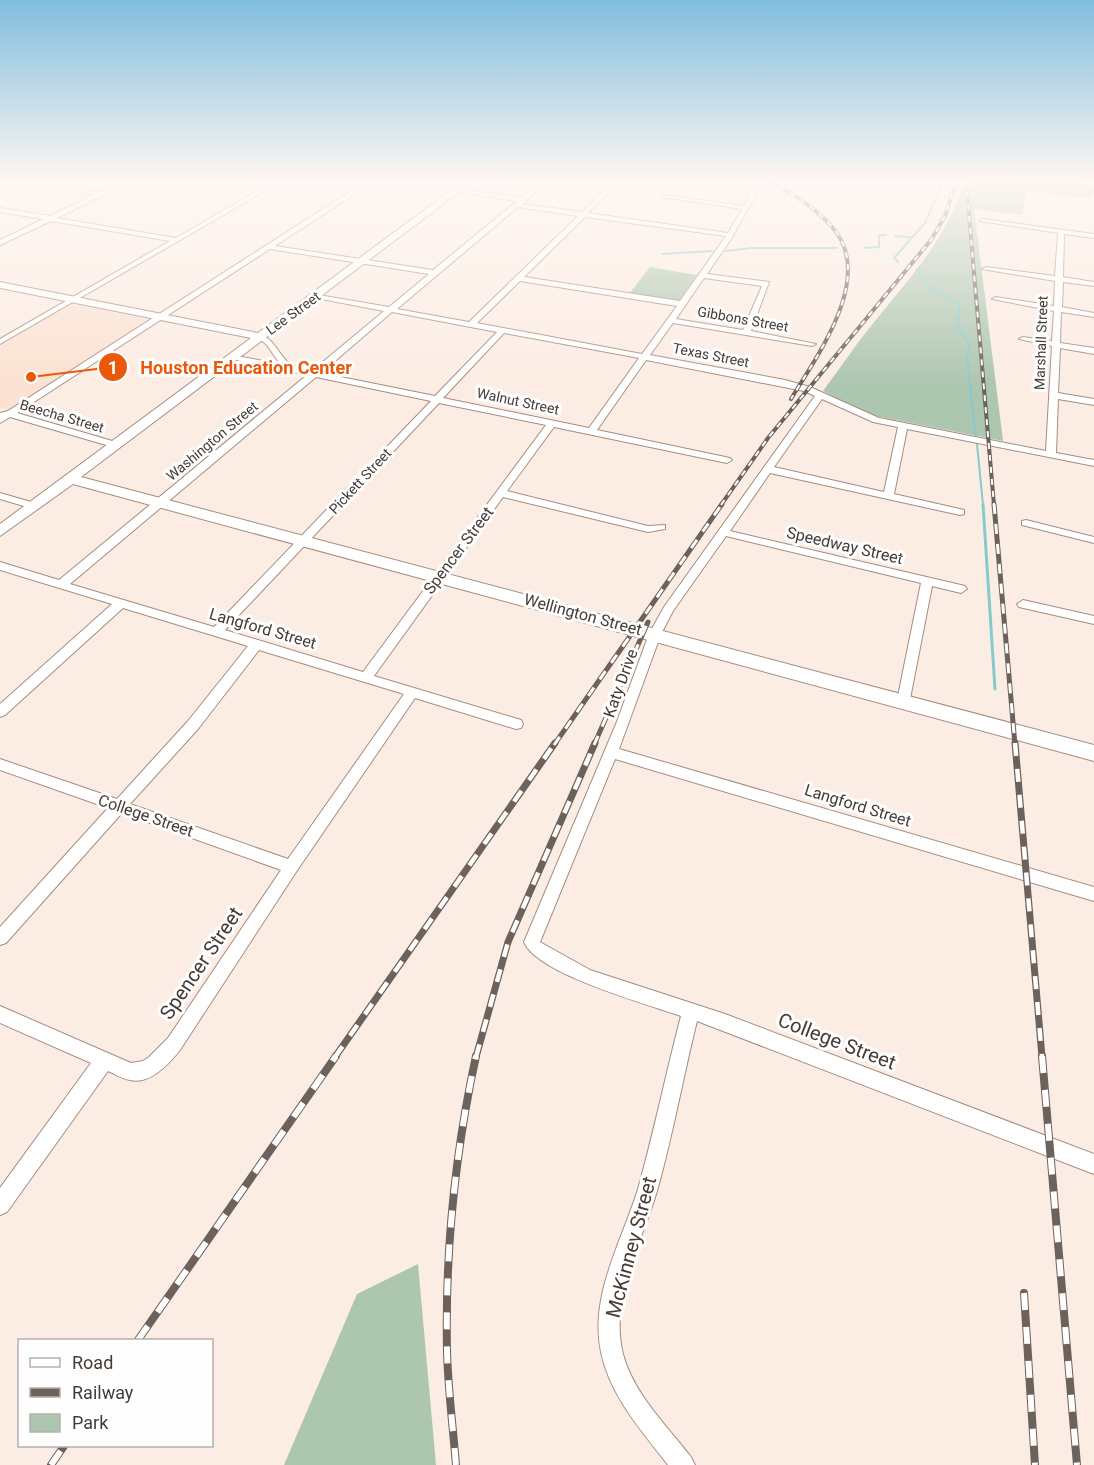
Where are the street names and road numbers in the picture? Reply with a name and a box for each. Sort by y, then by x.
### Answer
street label: Lee Street [263,288,323,338]
street label: Marshall Street [1031,295,1051,390]
street label: Gibbons Street [696,303,790,335]
street label: Texas Street [672,340,751,370]
street label: Walnut Street [475,384,561,418]
street label: Beecha Street [18,396,106,436]
street label: Washington Street [163,398,261,484]
street label: Pickett Street [326,445,395,517]
street label: Spencer Street [419,503,497,598]
street label: Speedway Street [785,523,905,568]
street label: Wellington Street [522,590,644,639]
street label: Langford Street [207,604,319,653]
street label: Katy Drive [599,646,642,720]
street label: Langford Street [802,780,913,831]
street label: College Street [96,790,196,841]
street label: Spencer Street [155,902,247,1024]
street label: College Street [775,1008,899,1074]
street label: McKinney Street [601,1174,661,1320]

